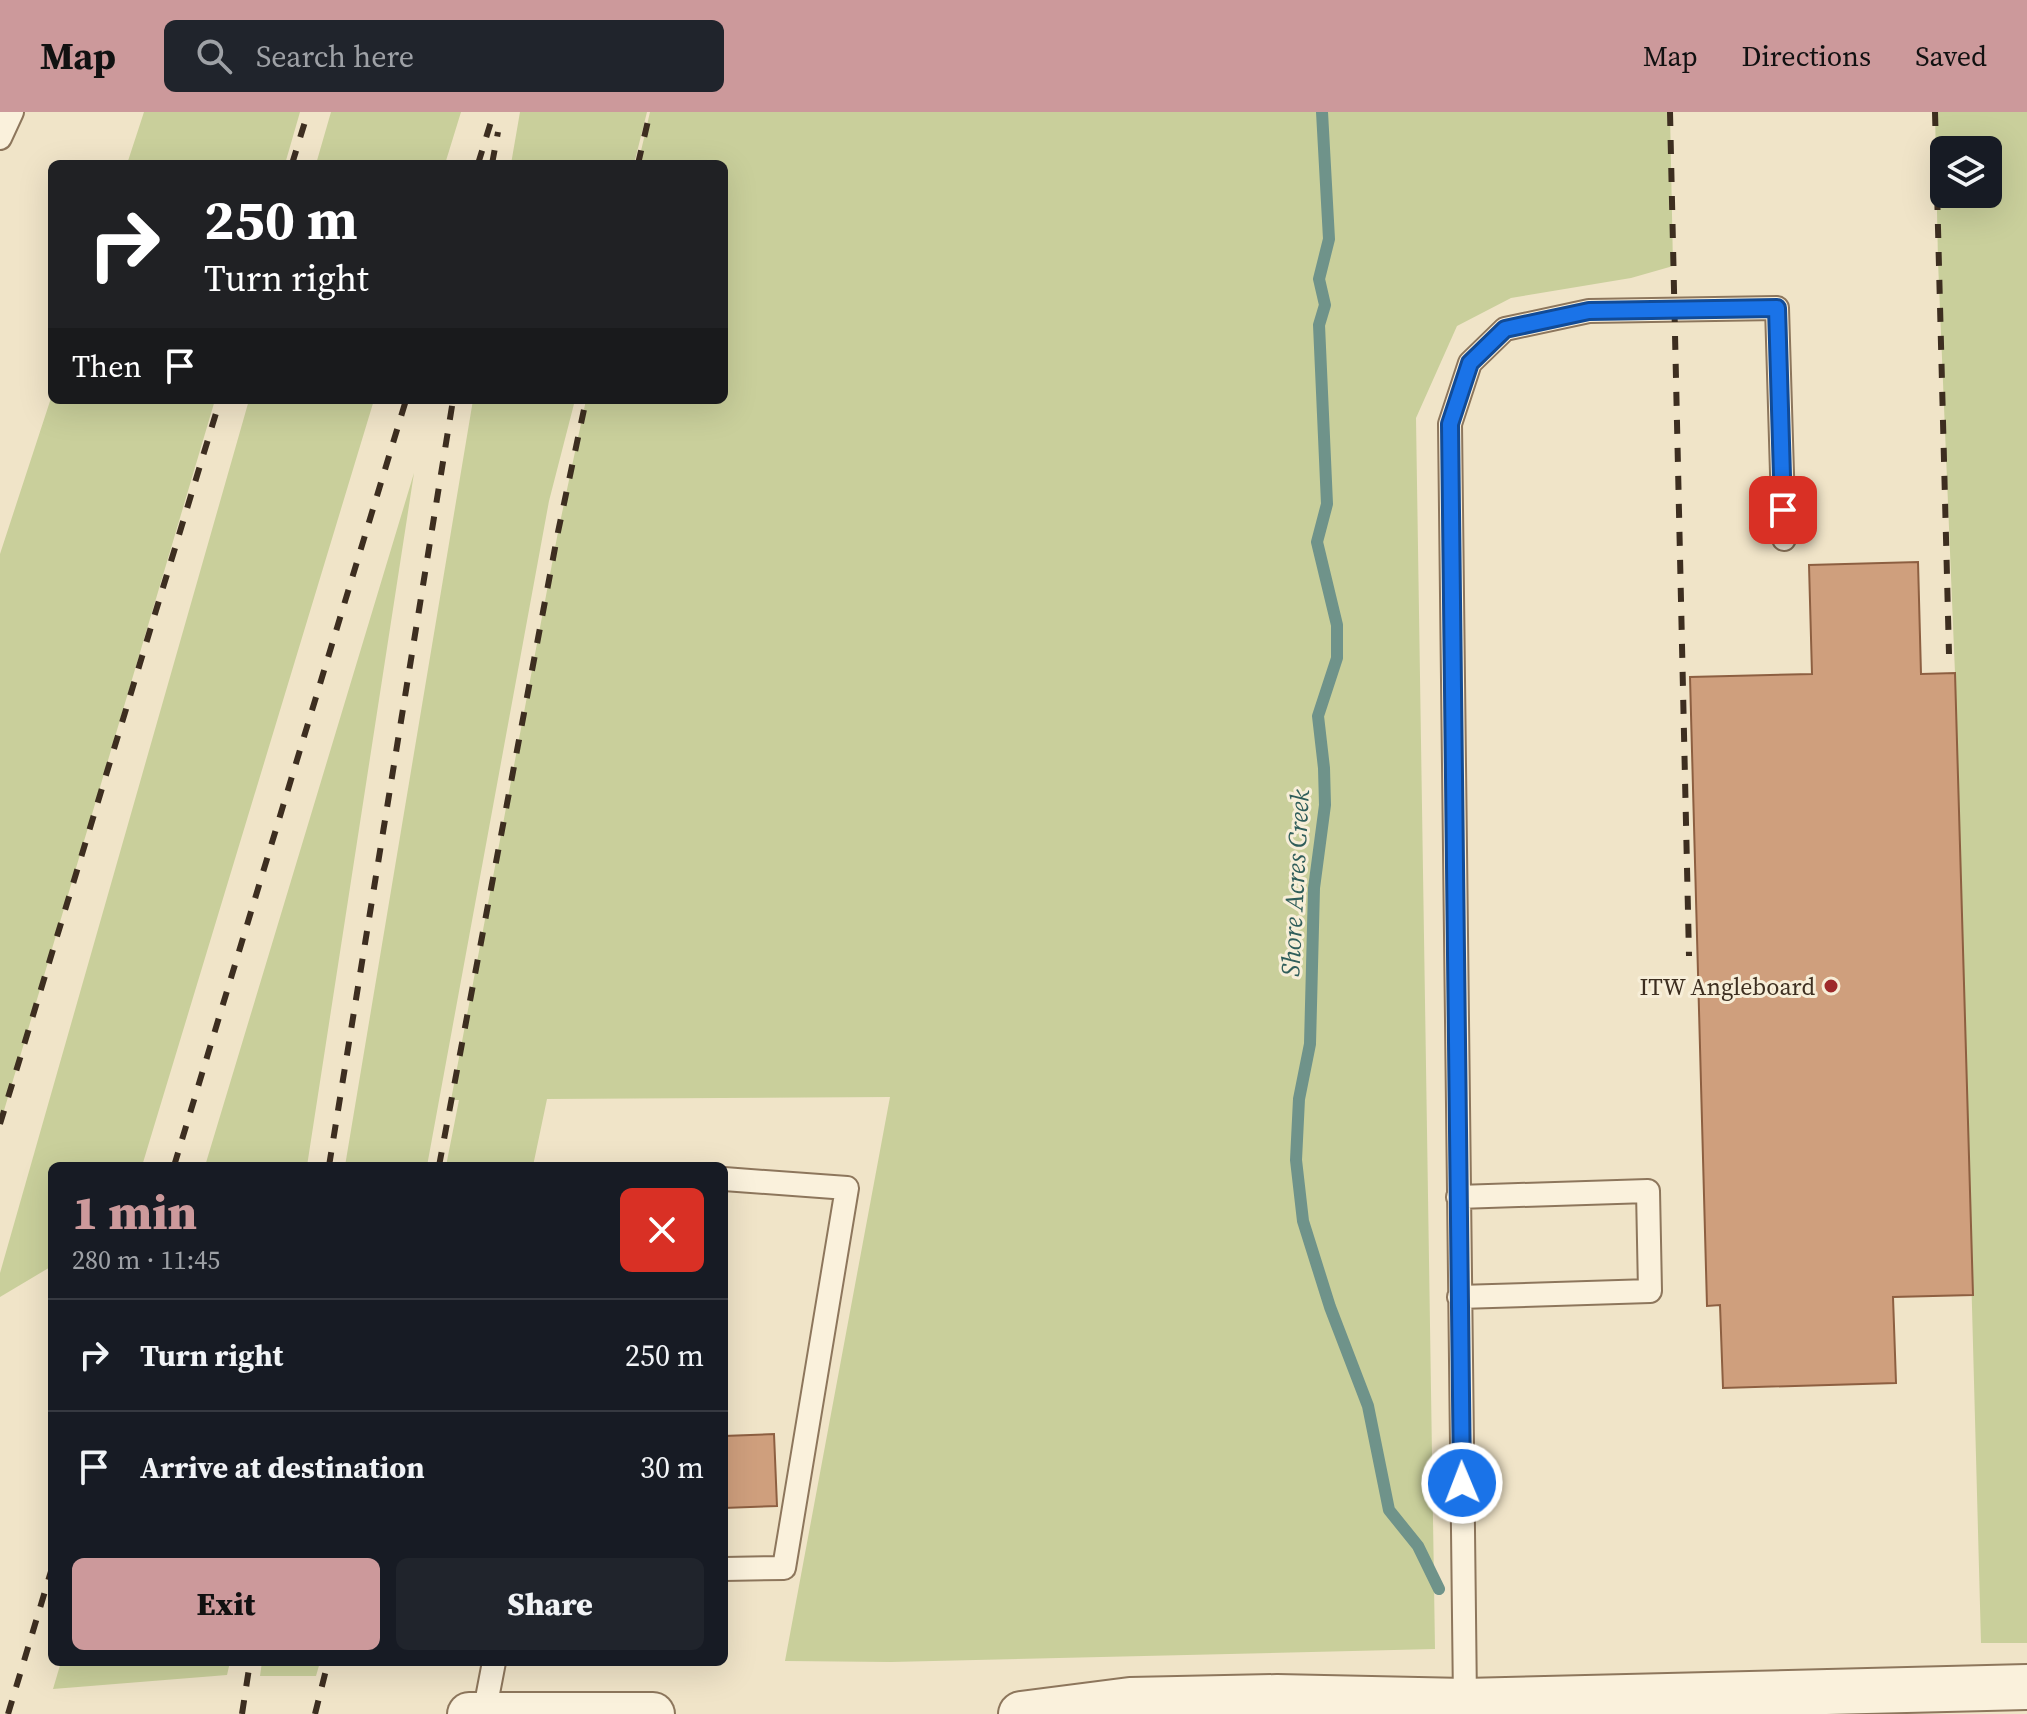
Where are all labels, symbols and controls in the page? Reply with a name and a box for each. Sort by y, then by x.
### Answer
search box [164,20,724,92]
text: Map [40,30,116,82]
icon: search [192,34,236,78]
text: Search here [256,36,414,77]
text: Map [1643,37,1698,75]
text: Directions [1742,37,1871,75]
text: Saved [1915,37,1987,75]
map controls [1930,136,2002,208]
button: layers [1930,136,2002,208]
text: 250 m [204,181,358,258]
icon: right [72,192,176,296]
text: Turn right [204,254,369,303]
icon: arrive [158,344,202,388]
text: Then [72,346,142,387]
pin [1749,476,1817,544]
icon: arrive [1761,488,1805,532]
water label: Shore Acres Creek [1272,788,1318,978]
place label: ITW Angleboard [1639,970,1815,1003]
marker: ITW Angleboard [1822,977,1840,995]
text: 1 min [72,1179,197,1245]
button: close [620,1188,704,1272]
text: 280 m · 11:45 [72,1242,220,1278]
icon: right [72,1333,116,1377]
text: Turn right [140,1335,283,1376]
text: 250 m [625,1335,704,1376]
position arrow [1420,1441,1504,1525]
icon: arrive [72,1445,116,1489]
text: Arrive at destination [140,1447,425,1488]
text: 30 m [640,1447,704,1488]
button: Exit [72,1558,380,1650]
button: Share [396,1558,704,1650]

